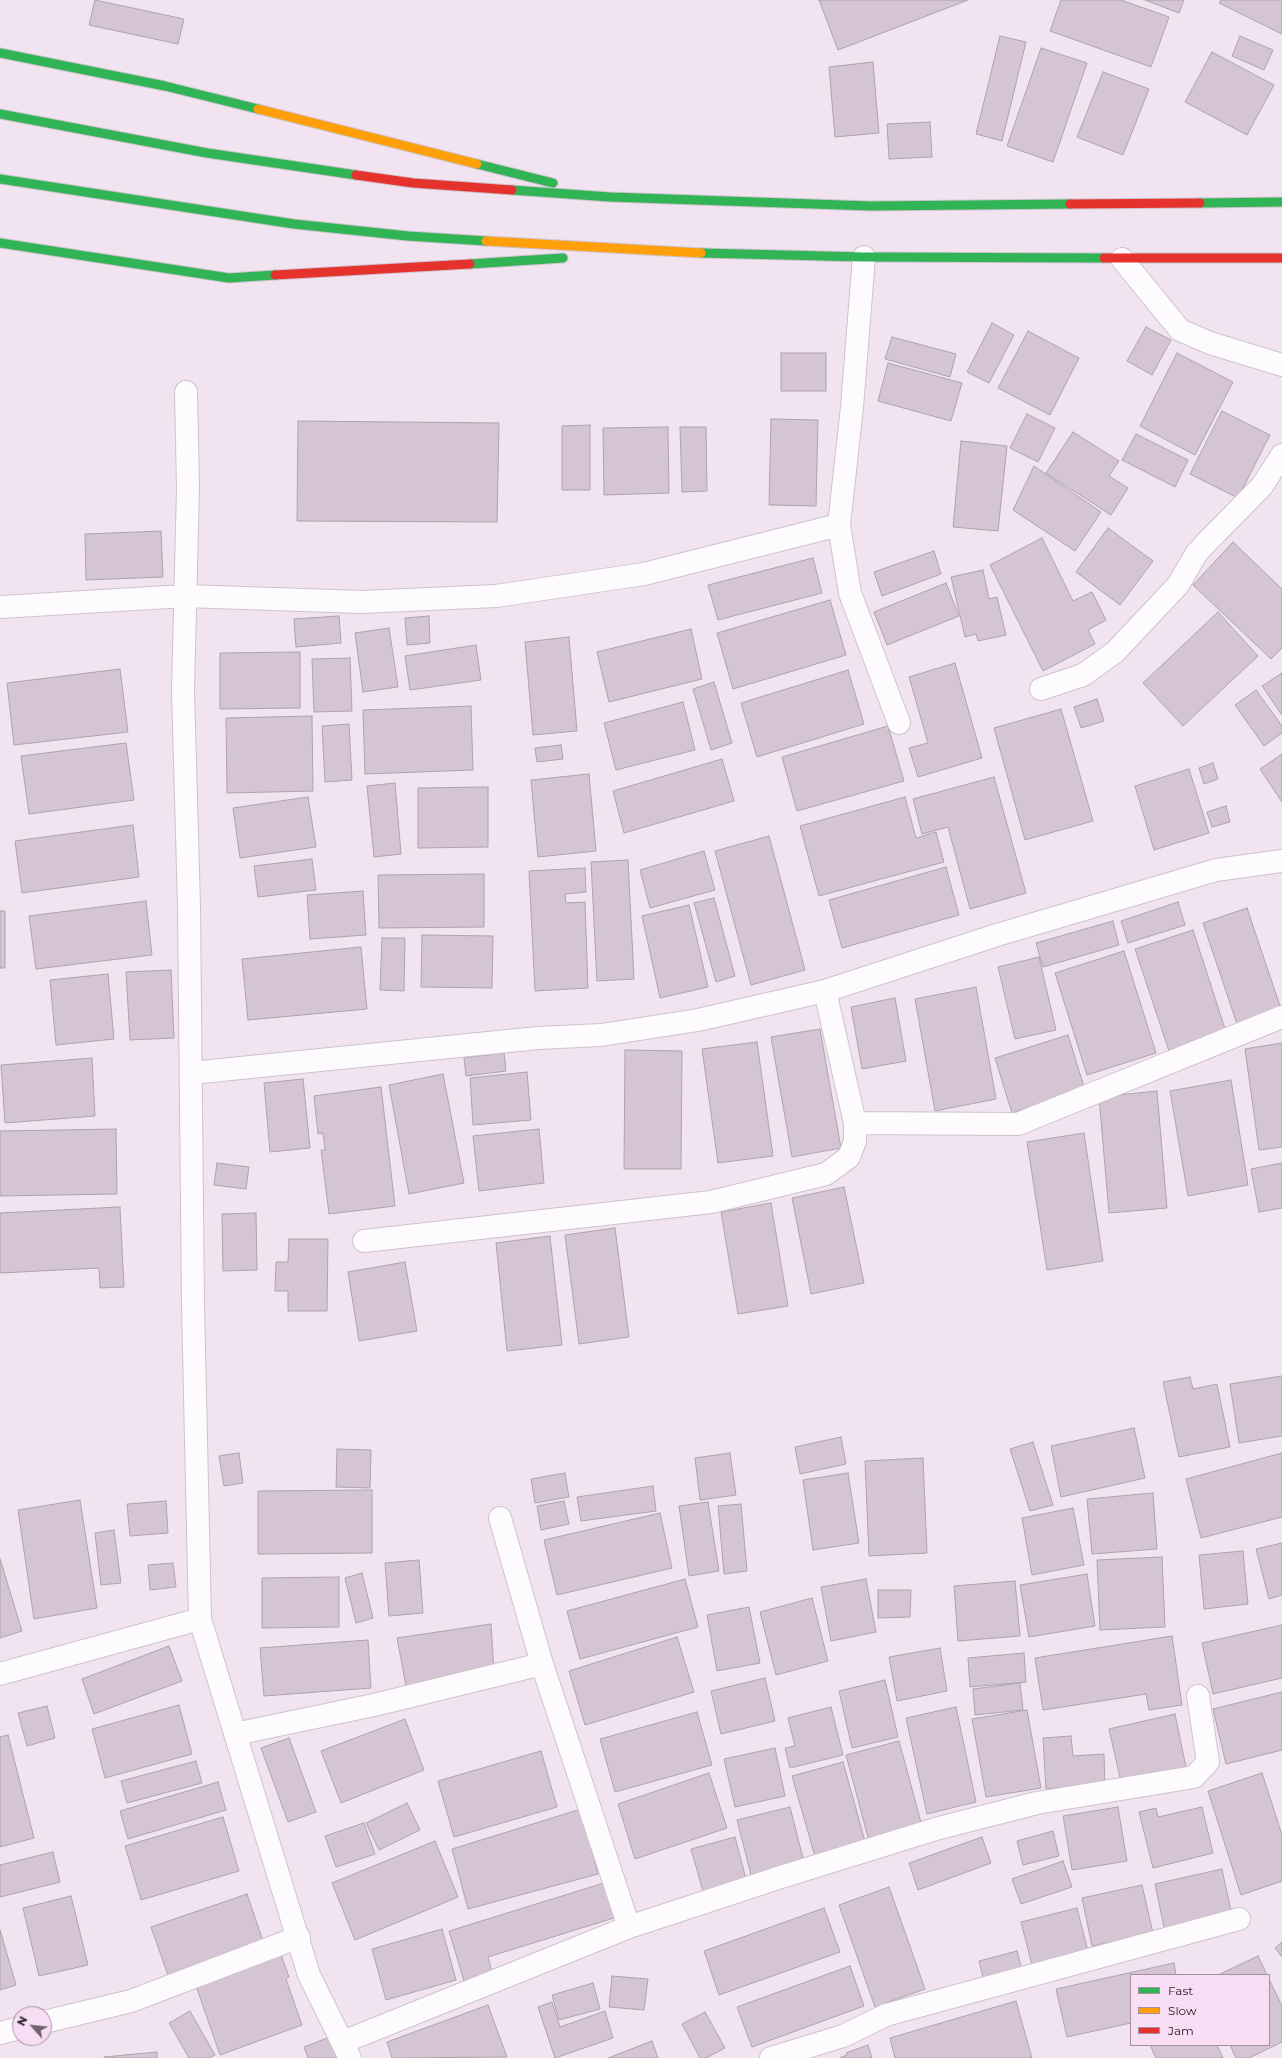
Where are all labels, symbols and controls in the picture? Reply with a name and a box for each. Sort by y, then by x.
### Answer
legend [1130,1974,1270,2046]
text: Fast [1168,1983,1193,1998]
text: Slow [1168,2003,1197,2018]
north arrow [12,2006,52,2046]
text: N [14,2014,30,2028]
text: Jam [1168,2023,1194,2038]

